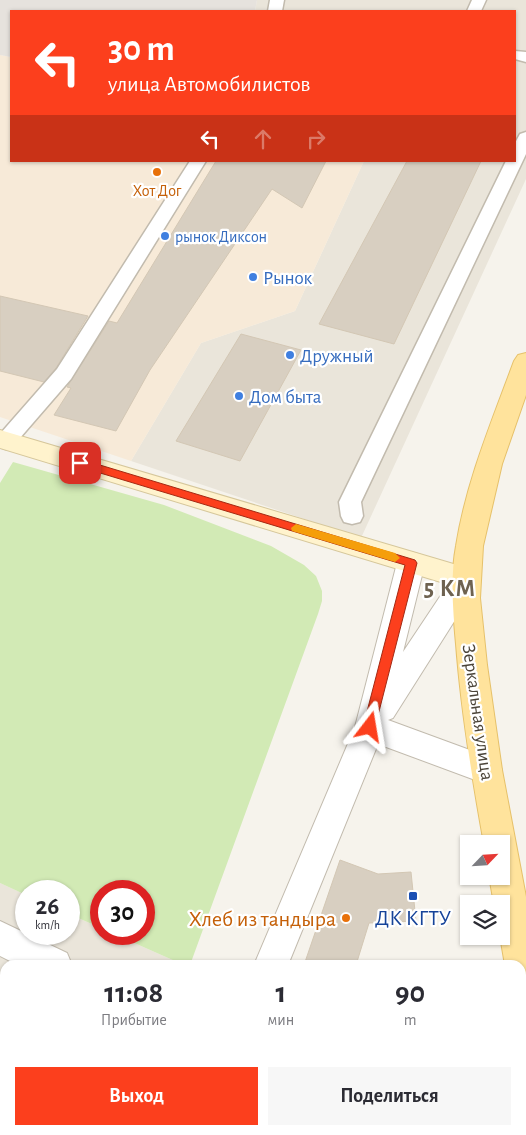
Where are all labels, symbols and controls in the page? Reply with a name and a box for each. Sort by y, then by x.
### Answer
icon: left [25,30,90,95]
text: 30 m [108,32,175,67]
text: улица Автомобилистов [108,73,311,95]
icon: left [196,125,224,153]
icon: ahead [249,125,277,153]
icon: right [302,125,330,153]
marker: Хот Дог [151,166,163,178]
place label: Хот Дог [133,183,182,199]
place label: рынок Диксон [175,229,267,245]
marker: рынок Диксон [159,230,171,242]
place label: Рынок [263,269,313,288]
marker: Рынок [247,271,259,283]
place label: Дружный [300,347,374,366]
marker: Дружный [284,349,296,361]
place label: Дом быта [249,388,322,407]
marker: Дом быта [233,390,245,402]
pin [59,442,101,484]
icon: arrive [66,449,94,477]
district label: 5 КМ [424,577,476,601]
street label: Зеркальная улица [459,643,497,782]
position arrow [343,700,395,752]
north arrow [460,835,510,885]
map controls [460,835,510,945]
speed limit sign: 30 [90,880,155,945]
marker: ДК КГТУ [407,890,419,902]
text: 26 [36,894,59,919]
button: layers [460,895,510,945]
place label: ДК КГТУ [375,907,452,929]
place label: Хлеб из тандыра [189,908,336,930]
marker: Хлеб из тандыра [340,912,352,924]
text: km/h [35,919,60,931]
text: 11:08 [104,978,163,1008]
text: 1 [275,978,286,1008]
text: 90 [395,978,425,1008]
text: Прибытие [101,1012,167,1028]
text: мин [268,1012,294,1028]
text: m [404,1012,417,1028]
button: Выход [15,1067,258,1125]
button: Поделиться [268,1067,511,1125]

